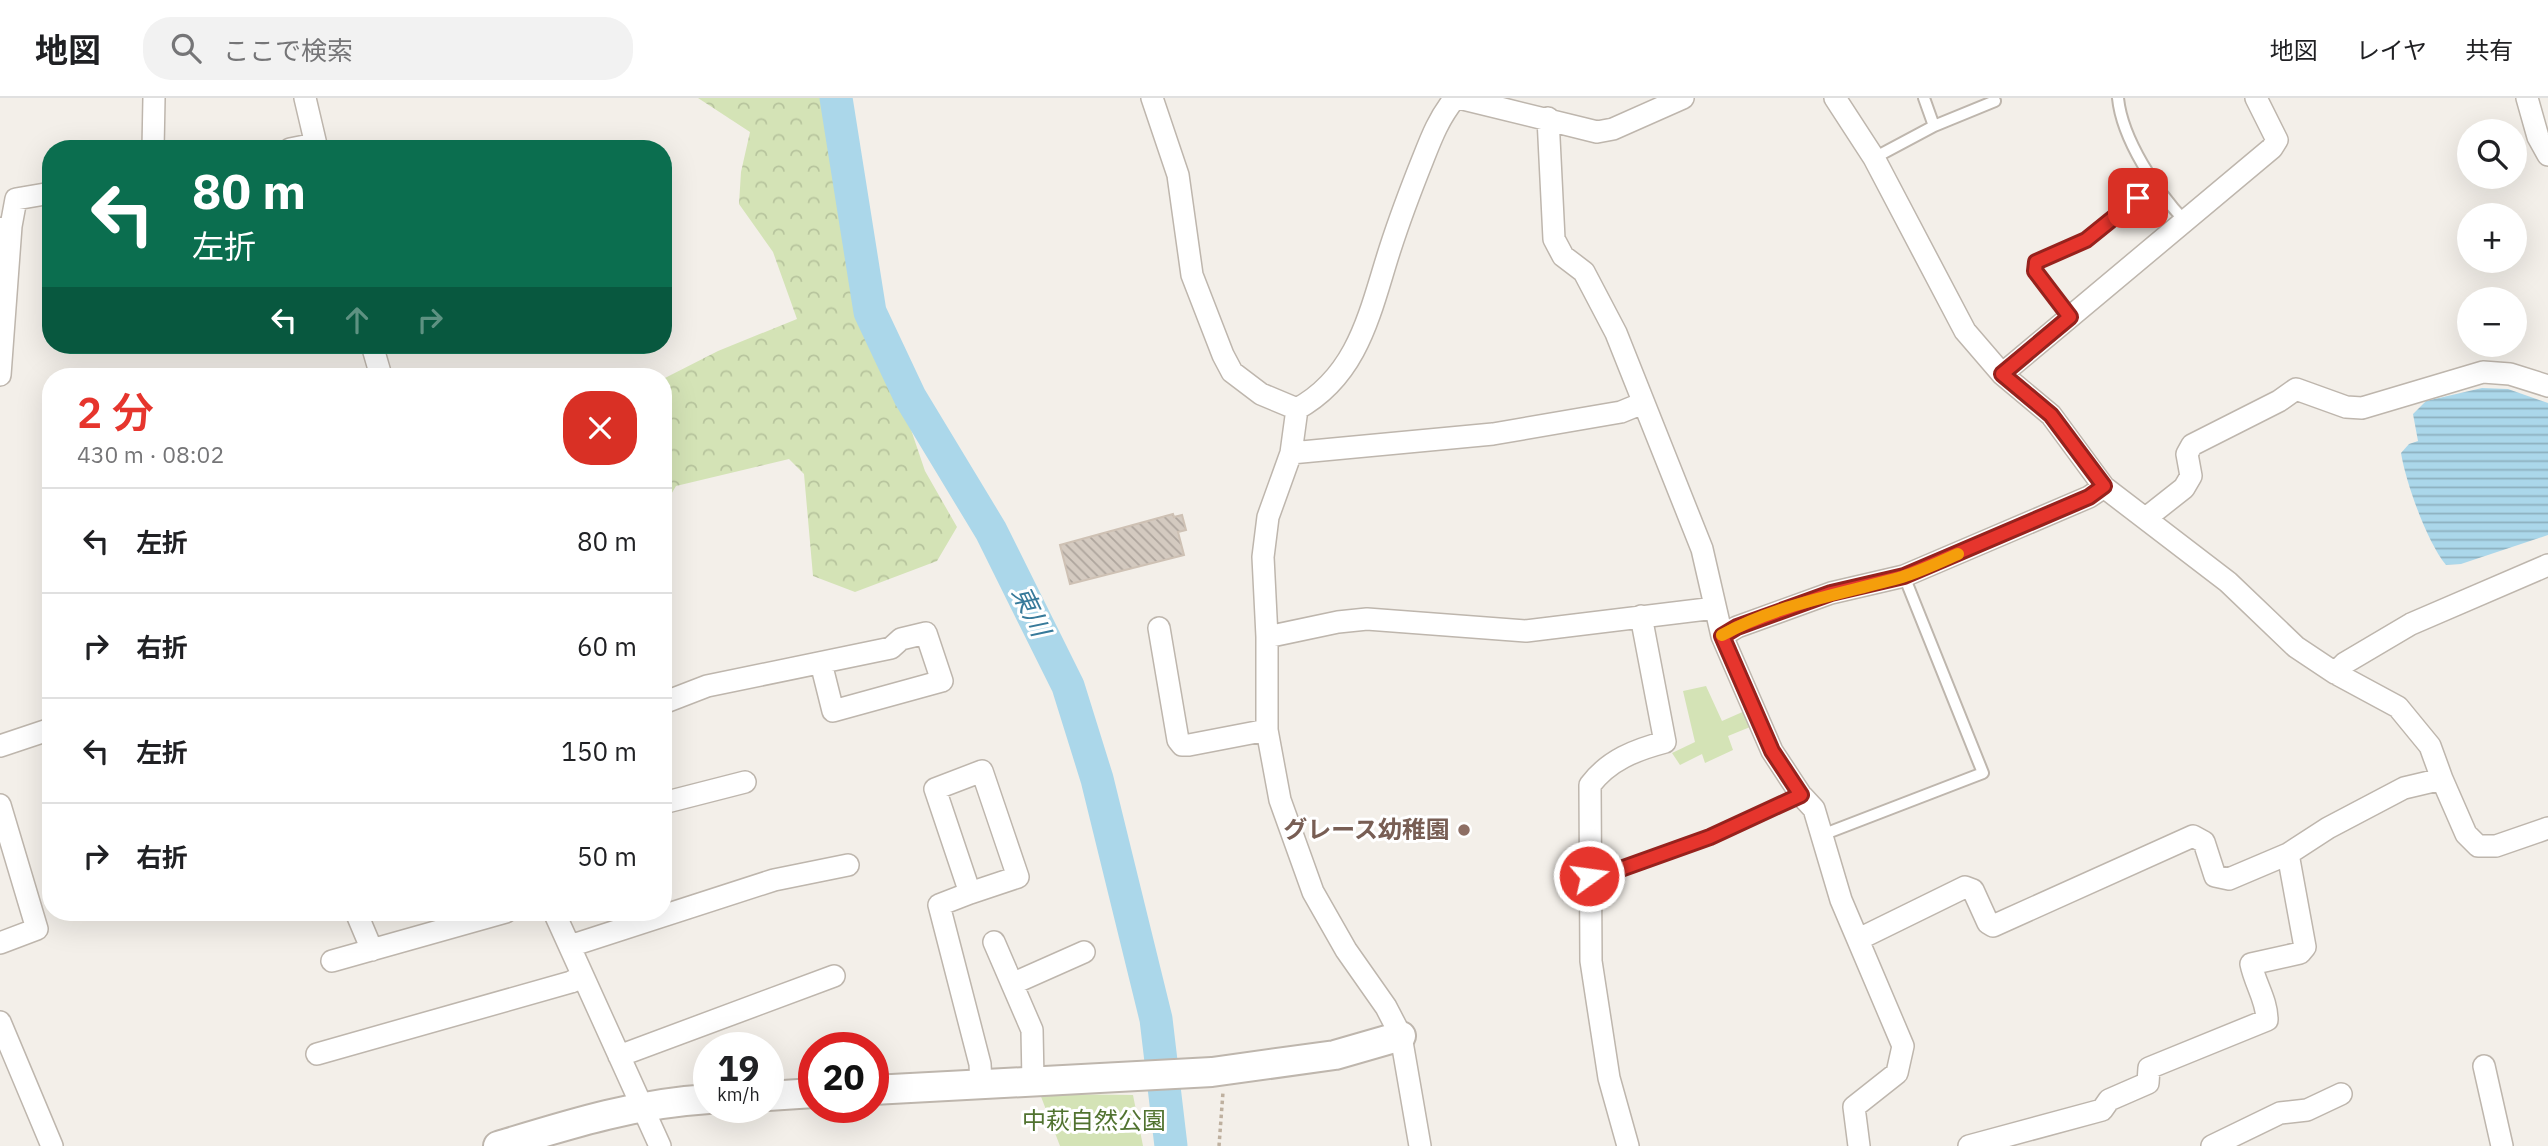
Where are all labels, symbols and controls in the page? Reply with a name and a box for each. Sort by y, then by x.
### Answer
search box [143,17,633,80]
text: 地図 [35,28,101,71]
icon: search [167,29,205,67]
text: ここで検索 [223,33,353,67]
text: 地図 [2270,34,2318,66]
text: レイヤ [2356,34,2427,66]
text: 共有 [2465,34,2513,66]
map controls [2457,119,2527,357]
button: search [2457,119,2527,189]
text: 80 m [192,159,306,222]
icon: left [77,168,168,259]
pin [2108,168,2168,228]
icon: arrive [2119,179,2157,217]
button: + [2457,203,2527,273]
text: 左折 [192,225,256,267]
button: − [2457,287,2527,357]
icon: left [265,301,303,339]
icon: ahead [338,301,376,339]
icon: right [411,301,449,339]
text: 2 分 [77,385,154,440]
button: close [563,391,637,465]
text: 430 m · 08:02 [77,439,224,469]
icon: left [77,522,115,560]
text: 80 m [577,524,637,558]
text: 左折 [136,525,188,559]
water label: 東川 [1005,580,1060,644]
icon: right [77,627,115,665]
text: 60 m [577,629,637,663]
text: 右折 [136,630,188,664]
icon: left [77,732,115,770]
text: 150 m [561,734,637,768]
text: 左折 [136,735,188,769]
place label: グレース幼稚園 [1283,813,1450,845]
marker: グレース幼稚園 [1456,822,1472,838]
icon: right [77,837,115,875]
text: 50 m [577,839,637,873]
position arrow [1552,839,1626,913]
text: 右折 [136,840,188,874]
speed limit sign: 20 [798,1032,889,1123]
text: 19 [717,1045,760,1091]
text: km/h [717,1083,760,1106]
park label: 中萩自然公園 [1022,1104,1166,1136]

